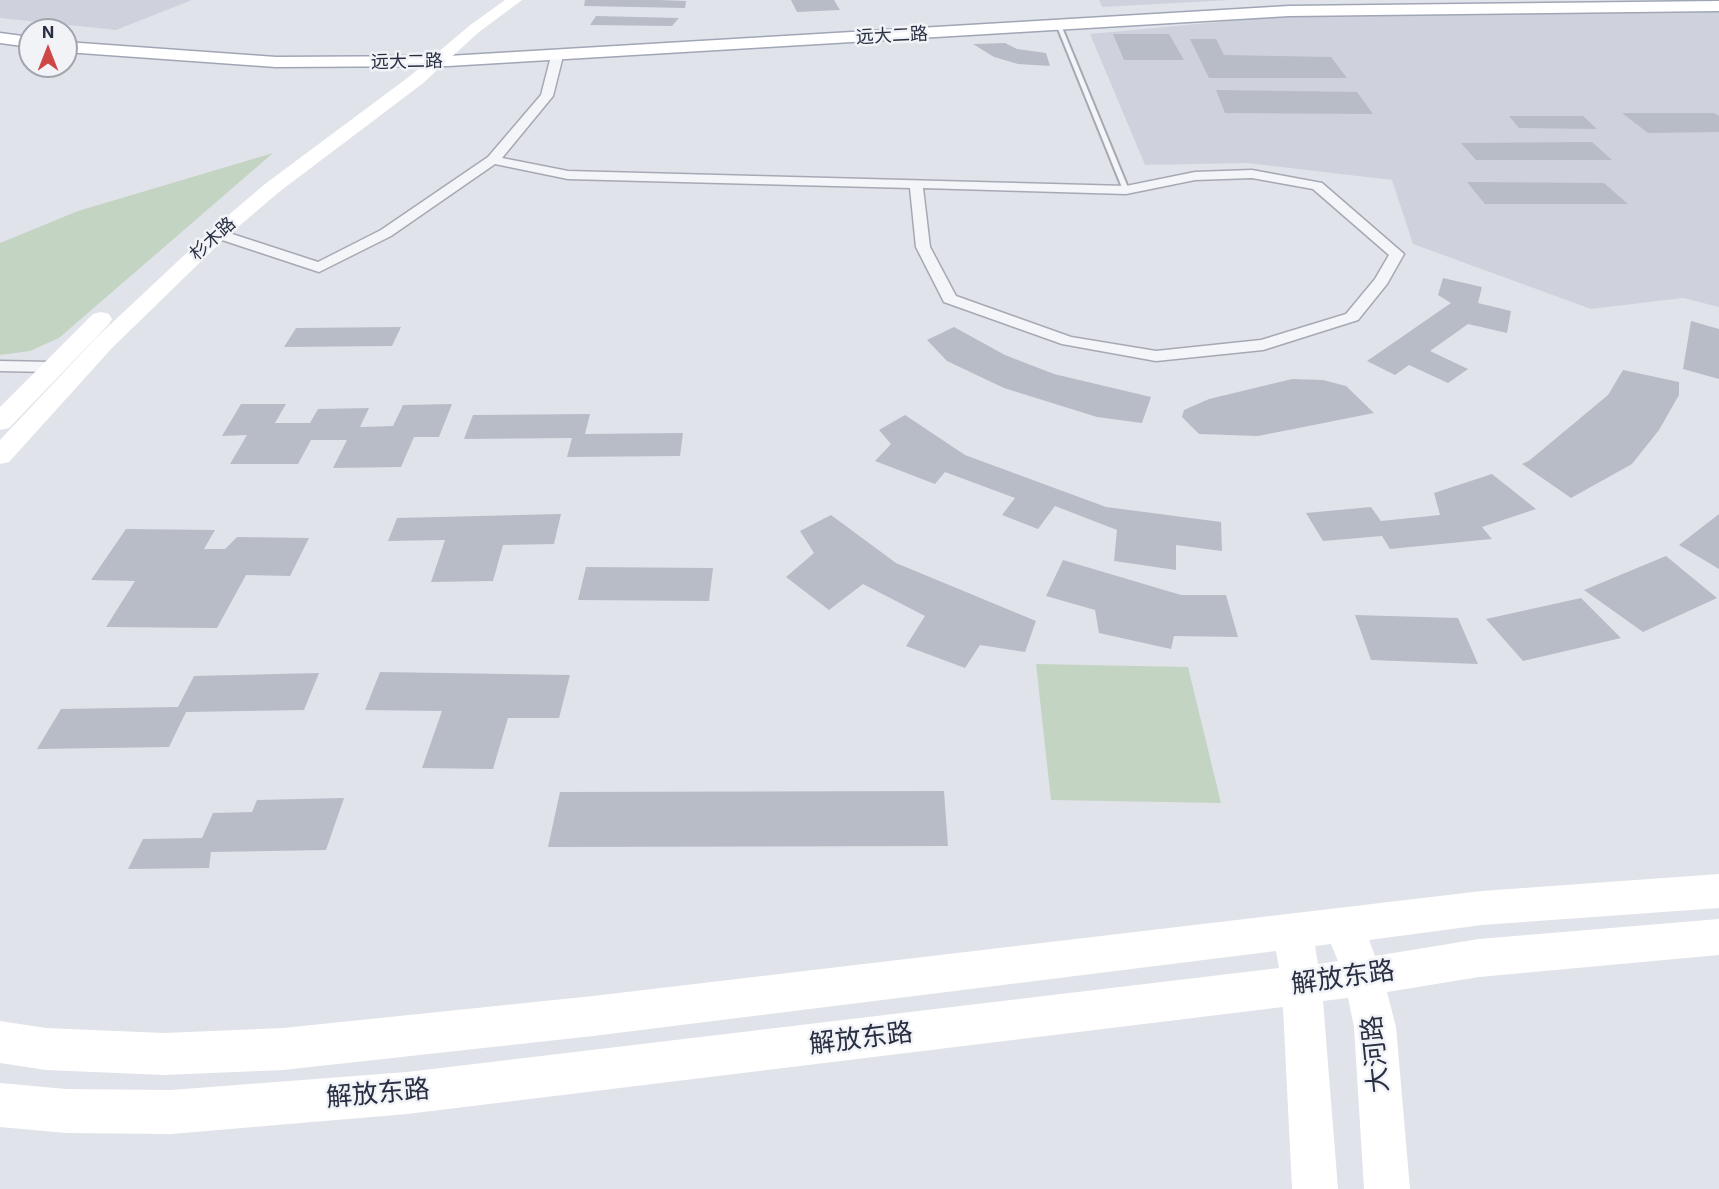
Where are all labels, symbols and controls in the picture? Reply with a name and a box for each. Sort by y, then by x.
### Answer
north arrow [18,18,78,78]
text: N [42,22,54,42]
street label: 远大二路 [855,23,929,49]
street label: 远大二路 [371,51,443,73]
street label: 杉木路 [186,213,240,265]
street label: 解放东路 [1289,955,1397,1001]
street label: 大河路 [1356,1014,1396,1094]
street label: 解放东路 [807,1017,915,1061]
street label: 解放东路 [325,1074,431,1114]

